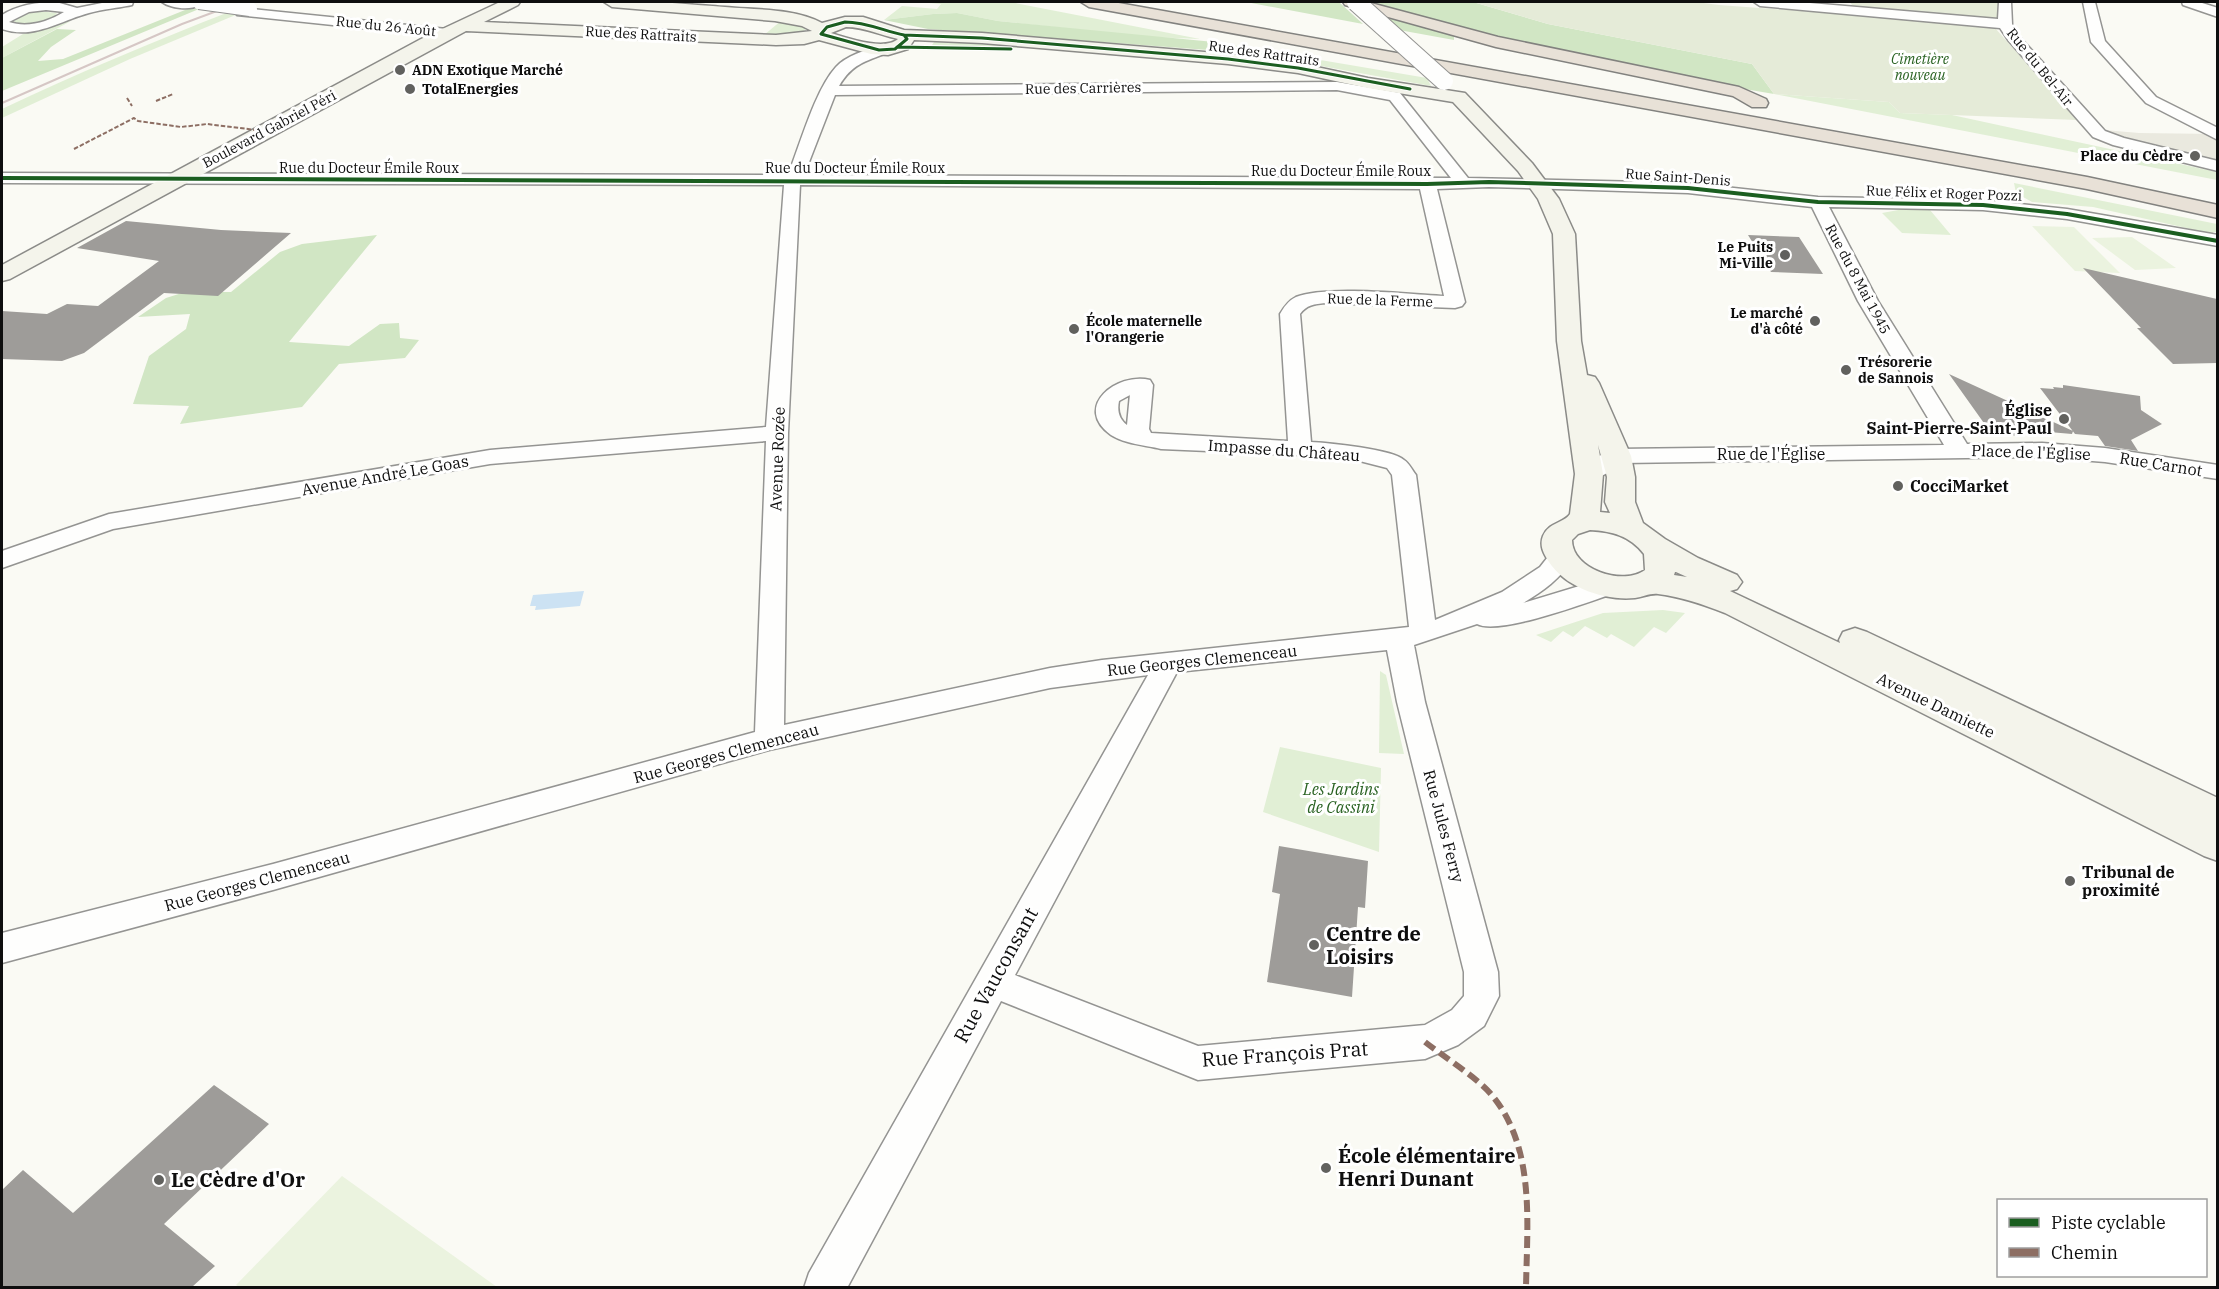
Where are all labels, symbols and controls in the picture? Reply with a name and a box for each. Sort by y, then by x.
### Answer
street label: Rue du 26 Août [335,12,437,40]
street label: Rue des Rattraits [585,22,697,46]
street label: Rue du Bel-Air [2003,24,2078,110]
street label: Rue des Rattraits [1208,36,1321,70]
park label: Cimetière nouveau [1891,50,1950,84]
place label: ADN Exotique Marché [412,61,563,79]
marker: ADN Exotique Marché [393,63,407,77]
street label: Rue des Carrières [1025,78,1141,98]
place label: TotalEnergies [422,80,518,98]
marker: TotalEnergies [403,82,417,96]
street label: Boulevard Gabriel Péri [199,86,339,172]
place label: Place du Cèdre [2080,147,2183,165]
marker: Place du Cèdre [2188,149,2202,163]
street label: Rue du Docteur Émile Roux [279,158,459,177]
street label: Rue du Docteur Émile Roux [765,158,945,177]
street label: Rue du Docteur Émile Roux [1251,161,1431,180]
street label: Rue Saint-Denis [1625,164,1732,190]
street label: Rue Félix et Roger Pozzi [1866,181,2022,205]
street label: Rue du 8 Mai 1945 [1821,221,1895,337]
place label: Le Puits Mi-Ville [1718,238,1773,272]
marker: Le Puits Mi-Ville [1778,248,1792,262]
street label: Rue de la Ferme [1327,289,1433,311]
place label: Le marché d'à côté [1730,304,1803,338]
place label: École maternelle l'Orangerie [1086,311,1202,346]
marker: Le marché d'à côté [1808,314,1822,328]
marker: École maternelle l'Orangerie [1067,322,1081,336]
place label: Trésorerie de Sannois [1858,353,1933,387]
marker: Trésorerie de Sannois [1839,363,1853,377]
place label: Église Saint-Pierre-Saint-Paul [1867,399,2052,438]
street label: Avenue Rozée [765,406,789,512]
marker: Église Saint-Pierre-Saint-Paul [2057,412,2071,426]
street label: Impasse du Château [1207,435,1361,465]
street label: Place de l'Église [1971,439,2091,464]
street label: Rue de l'Église [1717,443,1825,464]
street label: Rue Carnot [2118,448,2204,480]
street label: Avenue André Le Goas [300,450,470,500]
place label: CocciMarket [1910,476,2008,496]
marker: CocciMarket [1891,479,1905,493]
street label: Rue Georges Clemenceau [1106,640,1298,680]
street label: Avenue Damiette [1874,668,1998,742]
street label: Rue Georges Clemenceau [631,719,821,787]
street label: Rue Jules Ferry [1419,767,1469,885]
park label: Les Jardins de Cassini [1302,779,1379,817]
street label: Rue Georges Clemenceau [162,847,352,915]
place label: Tribunal de proximité [2082,862,2175,900]
marker: Tribunal de proximité [2063,874,2077,888]
street label: Rue Vauconsant [947,902,1044,1047]
place label: Centre de Loisirs [1326,920,1421,970]
marker: Centre de Loisirs [1307,938,1321,952]
street label: Rue François Prat [1201,1034,1369,1073]
place label: École élémentaire Henri Dunant [1338,1142,1516,1192]
marker: École élémentaire Henri Dunant [1319,1161,1333,1175]
place label: Le Cèdre d'Or [171,1166,305,1193]
marker: Le Cèdre d'Or [152,1173,166,1187]
legend [1997,1199,2207,1277]
text: Piste cyclable [2051,1211,2166,1234]
text: Chemin [2051,1241,2118,1264]

